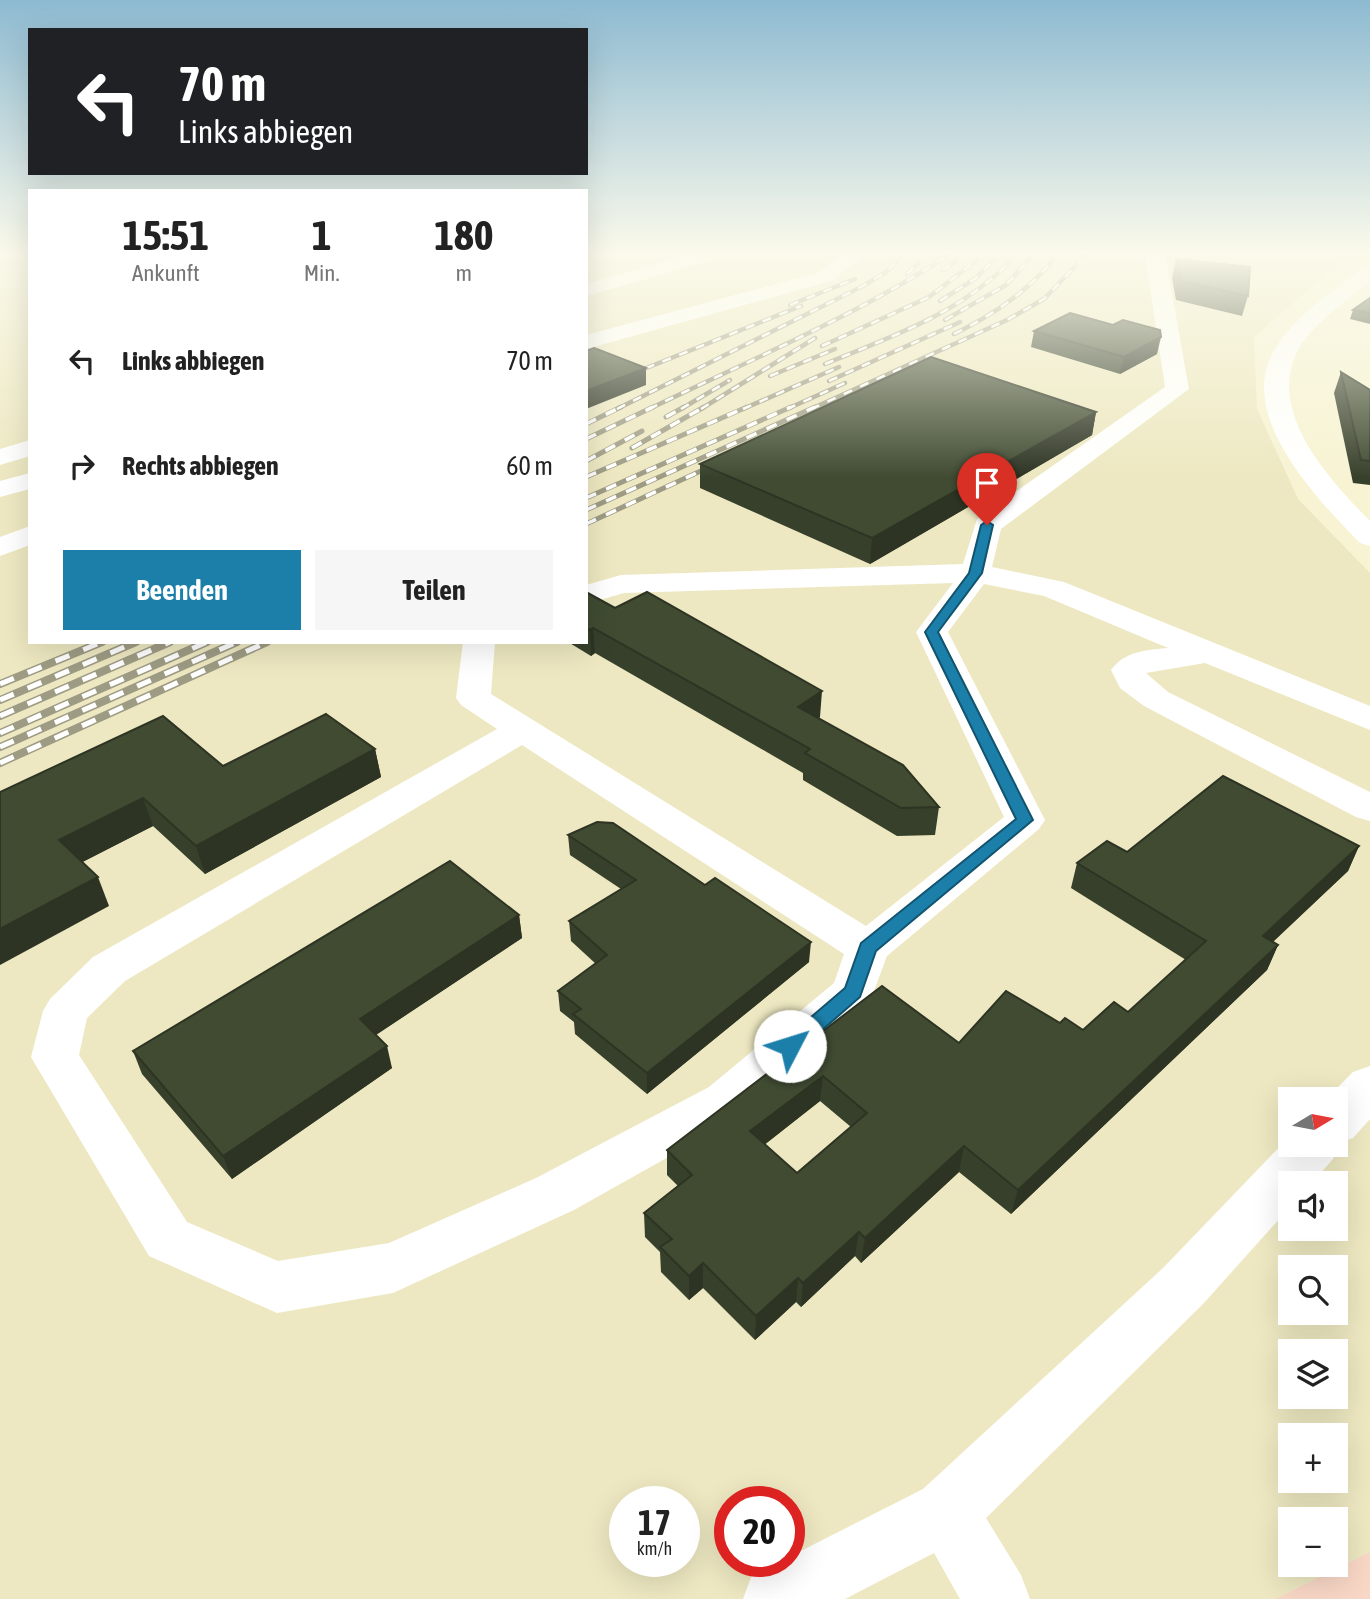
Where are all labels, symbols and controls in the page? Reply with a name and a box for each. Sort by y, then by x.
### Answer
text: 70 m [178,55,266,111]
icon: left [63,56,154,147]
text: Links abbiegen [178,113,353,150]
text: 15:51 [123,211,209,259]
text: 1 [312,211,331,259]
text: 180 [434,211,493,259]
text: Ankunft [132,260,200,286]
text: Min. [304,260,340,286]
text: m [456,260,472,286]
icon: left [63,342,101,380]
text: Links abbiegen [122,346,264,376]
text: 70 m [506,346,553,376]
icon: right [63,447,101,485]
text: Rechts abbiegen [122,451,279,481]
text: 60 m [506,451,553,481]
pin [957,453,1017,525]
icon: arrive [968,464,1006,502]
button: Beenden [63,550,301,630]
button: Teilen [315,550,553,630]
position arrow [753,1009,827,1083]
north arrow [1278,1087,1348,1157]
map controls [1278,1087,1348,1577]
button: sound [1278,1171,1348,1241]
button: search [1278,1255,1348,1325]
button: layers [1278,1339,1348,1409]
button: + [1278,1423,1348,1493]
speed limit sign: 20 [714,1486,805,1577]
text: 17 [638,1502,671,1542]
button: − [1278,1507,1348,1577]
text: km/h [637,1538,672,1559]

